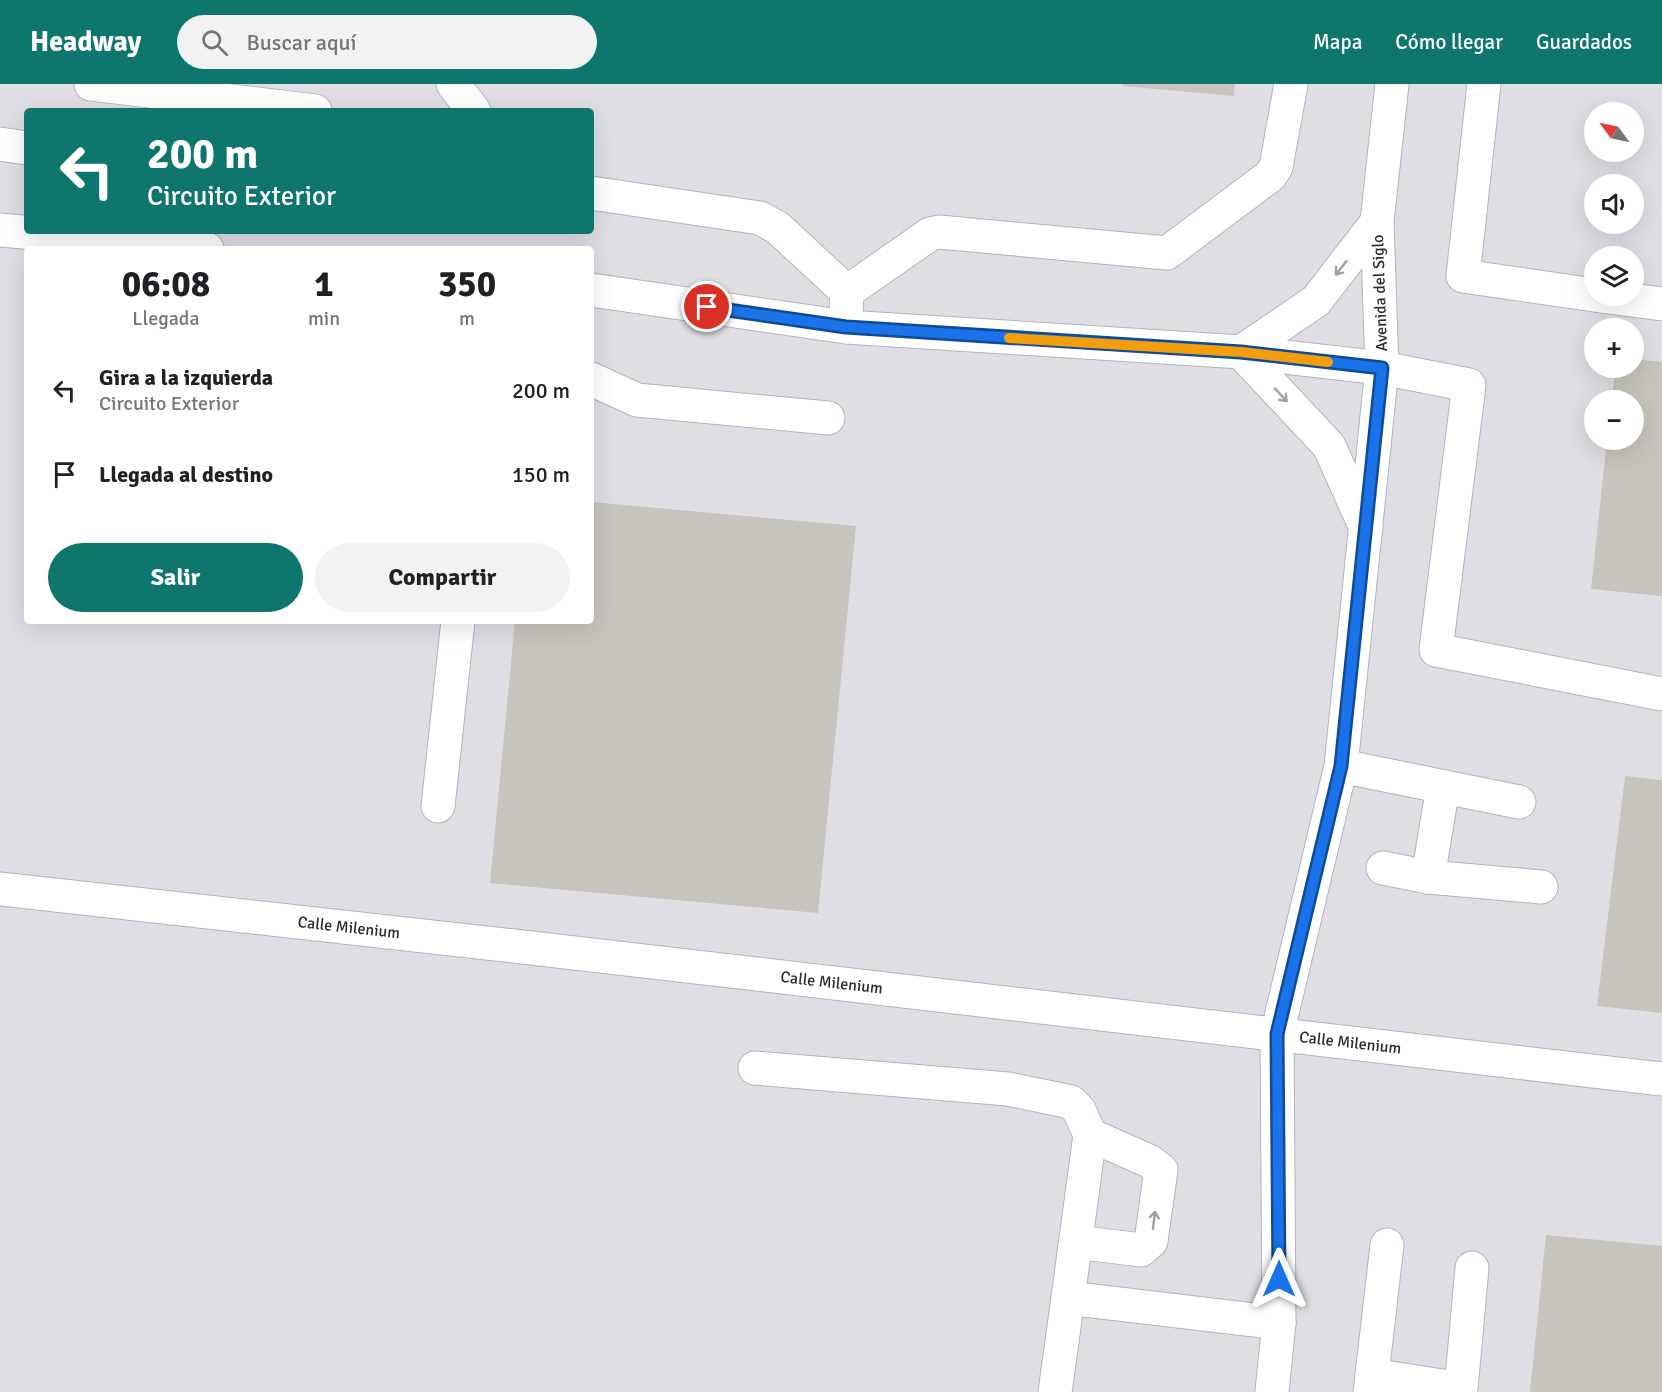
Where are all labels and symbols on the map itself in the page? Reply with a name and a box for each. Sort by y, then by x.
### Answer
north arrow [1584,102,1644,162]
street label: Avenida del Siglo [1368,234,1392,352]
one-way arrow [1335,259,1348,275]
pin [681,281,732,332]
one-way arrow [1274,387,1288,402]
street label: Calle Milenium [297,912,401,943]
street label: Calle Milenium [780,967,884,999]
street label: Calle Milenium [1298,1027,1402,1059]
one-way arrow [1149,1210,1160,1230]
position arrow [1247,1247,1311,1311]

